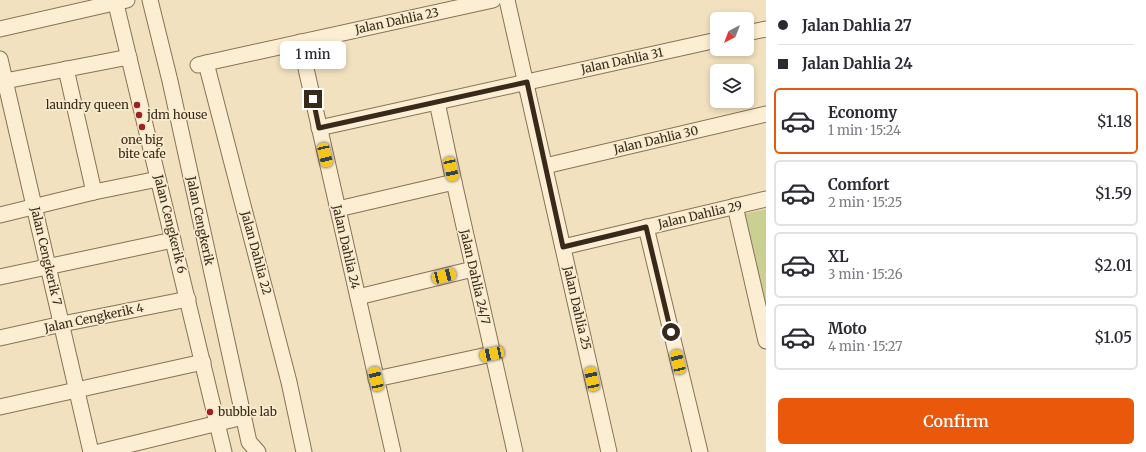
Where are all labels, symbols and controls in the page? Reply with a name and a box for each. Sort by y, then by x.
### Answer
street label: Jalan Dahlia 23 [353,4,440,37]
north arrow [710,12,754,56]
map controls [710,12,754,108]
text: Jalan Dahlia 27 [802,16,912,35]
callout: 1 min [280,41,346,69]
street label: Jalan Dahlia 31 [578,44,665,77]
text: 1 min [296,46,330,63]
text: Jalan Dahlia 24 [802,54,913,73]
button: layers [710,64,754,108]
route end [304,90,322,108]
place label: laundry queen [46,97,129,112]
marker: laundry queen [132,100,142,110]
icon: car [780,103,816,139]
text: Economy [828,103,897,122]
place label: jdm house [146,107,207,122]
marker: jdm house [134,110,144,120]
text: $1.18 [1097,112,1132,131]
marker: one big bite cafe [137,122,147,132]
street label: Jalan Dahlia 30 [611,122,700,157]
text: 1 min · 15:24 [828,122,901,139]
place label: one big bite cafe [117,132,166,161]
car [316,142,334,168]
car [443,156,459,182]
street label: Jalan Cengkerik 6 [151,172,190,275]
street label: Jalan Cengkerik [183,174,217,267]
icon: car [780,175,816,211]
text: Comfort [828,175,889,194]
text: $1.59 [1095,184,1132,203]
text: 2 min · 15:25 [828,194,902,211]
street label: Jalan Dahlia 29 [655,198,743,232]
street label: Jalan Dahlia 24 [329,202,364,291]
street label: Jalan Cengkerik 7 [28,204,65,307]
street label: Jalan Dahlia 22 [238,208,275,296]
street label: Jalan Dahlia 24/7 [457,227,494,326]
icon: car [780,247,816,283]
text: XL [828,247,849,266]
text: $2.01 [1094,256,1132,275]
street label: Jalan Dahlia 25 [560,264,594,351]
text: 3 min · 15:26 [828,266,903,283]
car [431,267,457,285]
street label: Jalan Cengkerik 4 [42,300,146,336]
icon: car [780,319,816,355]
text: Moto [828,319,867,338]
route start [662,323,680,341]
text: $1.05 [1094,328,1132,347]
text: 4 min · 15:27 [828,338,903,355]
car [479,346,505,362]
car [669,349,687,375]
car [367,366,385,392]
car [584,366,600,392]
button: Confirm [778,398,1134,444]
place label: bubble lab [217,404,277,419]
marker: bubble lab [205,407,215,417]

